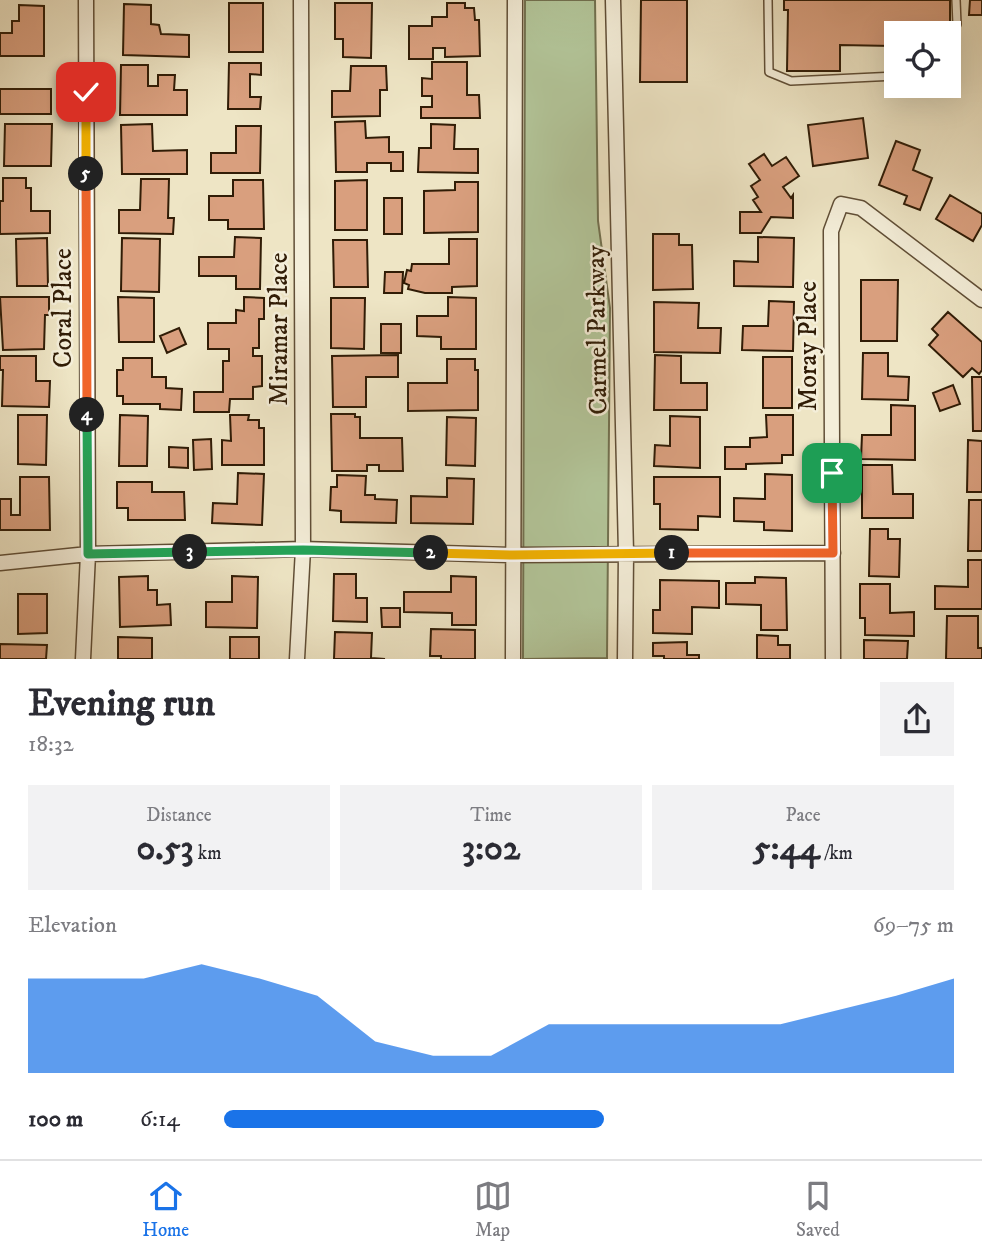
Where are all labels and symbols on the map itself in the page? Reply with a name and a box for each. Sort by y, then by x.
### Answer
pin [56,62,116,122]
pin: 5 [68,156,104,192]
street label: Carmel Parkway [580,244,615,415]
street label: Coral Place [47,248,80,368]
street label: Miramar Place [263,253,296,405]
street label: Moray Place [792,281,825,411]
pin: 4 [70,398,104,432]
pin [802,443,862,503]
pin: 3 [172,534,208,570]
pin: 2 [414,536,448,570]
pin: 1 [654,536,690,570]

